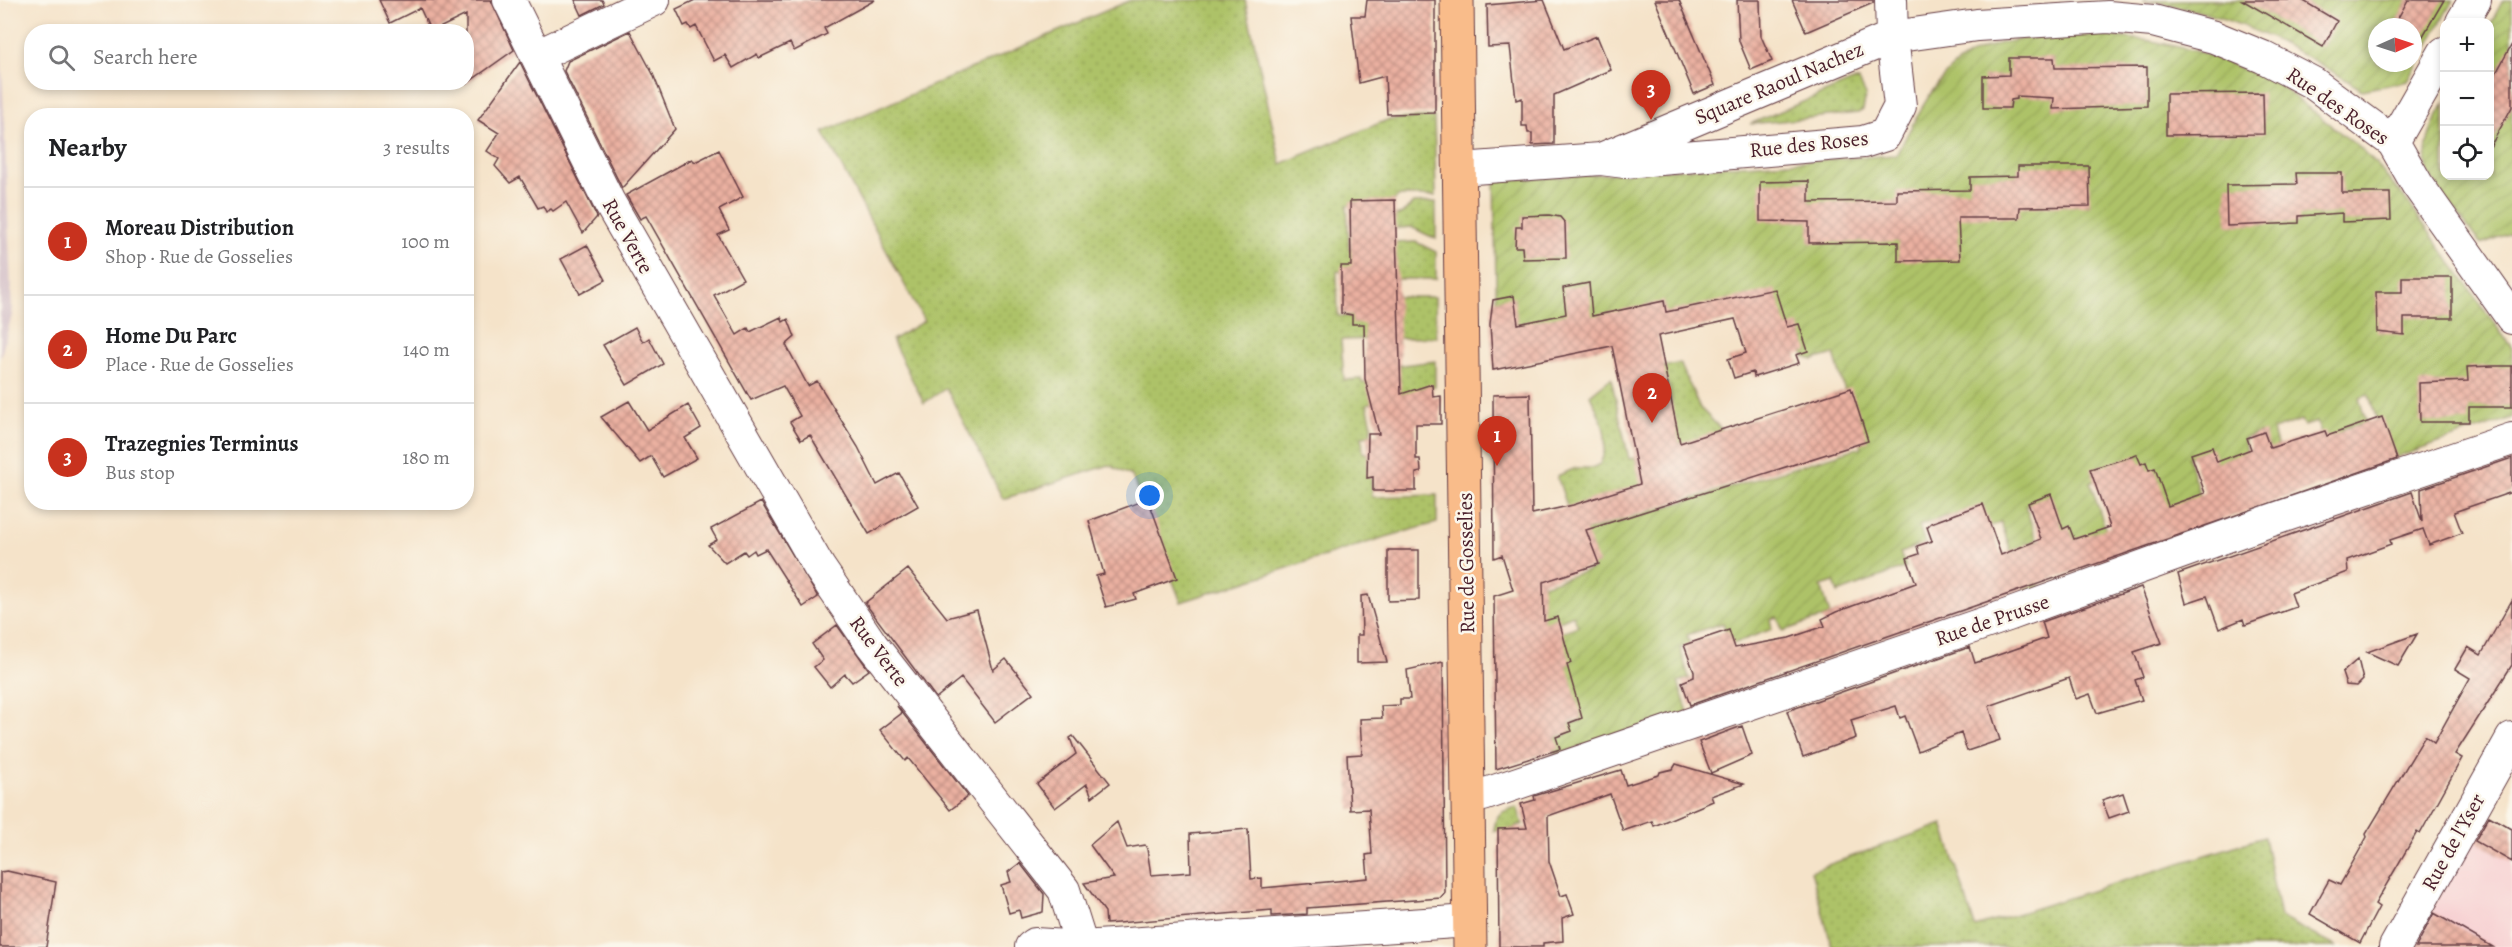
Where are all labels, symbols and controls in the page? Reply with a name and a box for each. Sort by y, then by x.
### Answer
north arrow [2368,18,2422,72]
map controls [2440,18,2494,180]
button: + [2440,18,2494,72]
search box [24,24,474,90]
street label: Square Raoul Nachez [1690,35,1868,131]
icon: search [45,41,78,74]
text: Search here [93,42,198,72]
street label: Rue des Roses [2281,60,2395,152]
pin: 3 [1632,70,1670,120]
button: − [2440,72,2494,126]
street label: Rue des Roses [1748,124,1870,164]
button: locate [2440,126,2494,180]
text: Nearby [48,130,127,165]
text: 3 results [383,134,450,161]
street label: Rue Verte [596,193,660,279]
text: Moreau Distribution [105,213,294,243]
text: 1 [64,228,71,255]
text: 100 m [401,228,450,255]
text: Shop · Rue de Gosselies [105,243,293,270]
text: Home Du Parc [105,321,237,351]
text: 2 [63,336,72,363]
text: 140 m [403,336,450,363]
text: Place · Rue de Gosselies [105,351,294,378]
pin: 2 [1632,374,1672,423]
pin: 1 [1478,416,1516,466]
text: Trazegnies Terminus [105,429,299,459]
text: 3 [63,444,72,471]
text: 180 m [402,444,450,471]
text: Bus stop [105,459,175,486]
your location [1135,481,1164,510]
street label: Rue de Gosselies [1451,492,1481,634]
street label: Rue de Prusse [1931,587,2053,653]
street label: Rue Verte [843,610,915,692]
street label: Rue de l'Yser [2415,788,2491,896]

